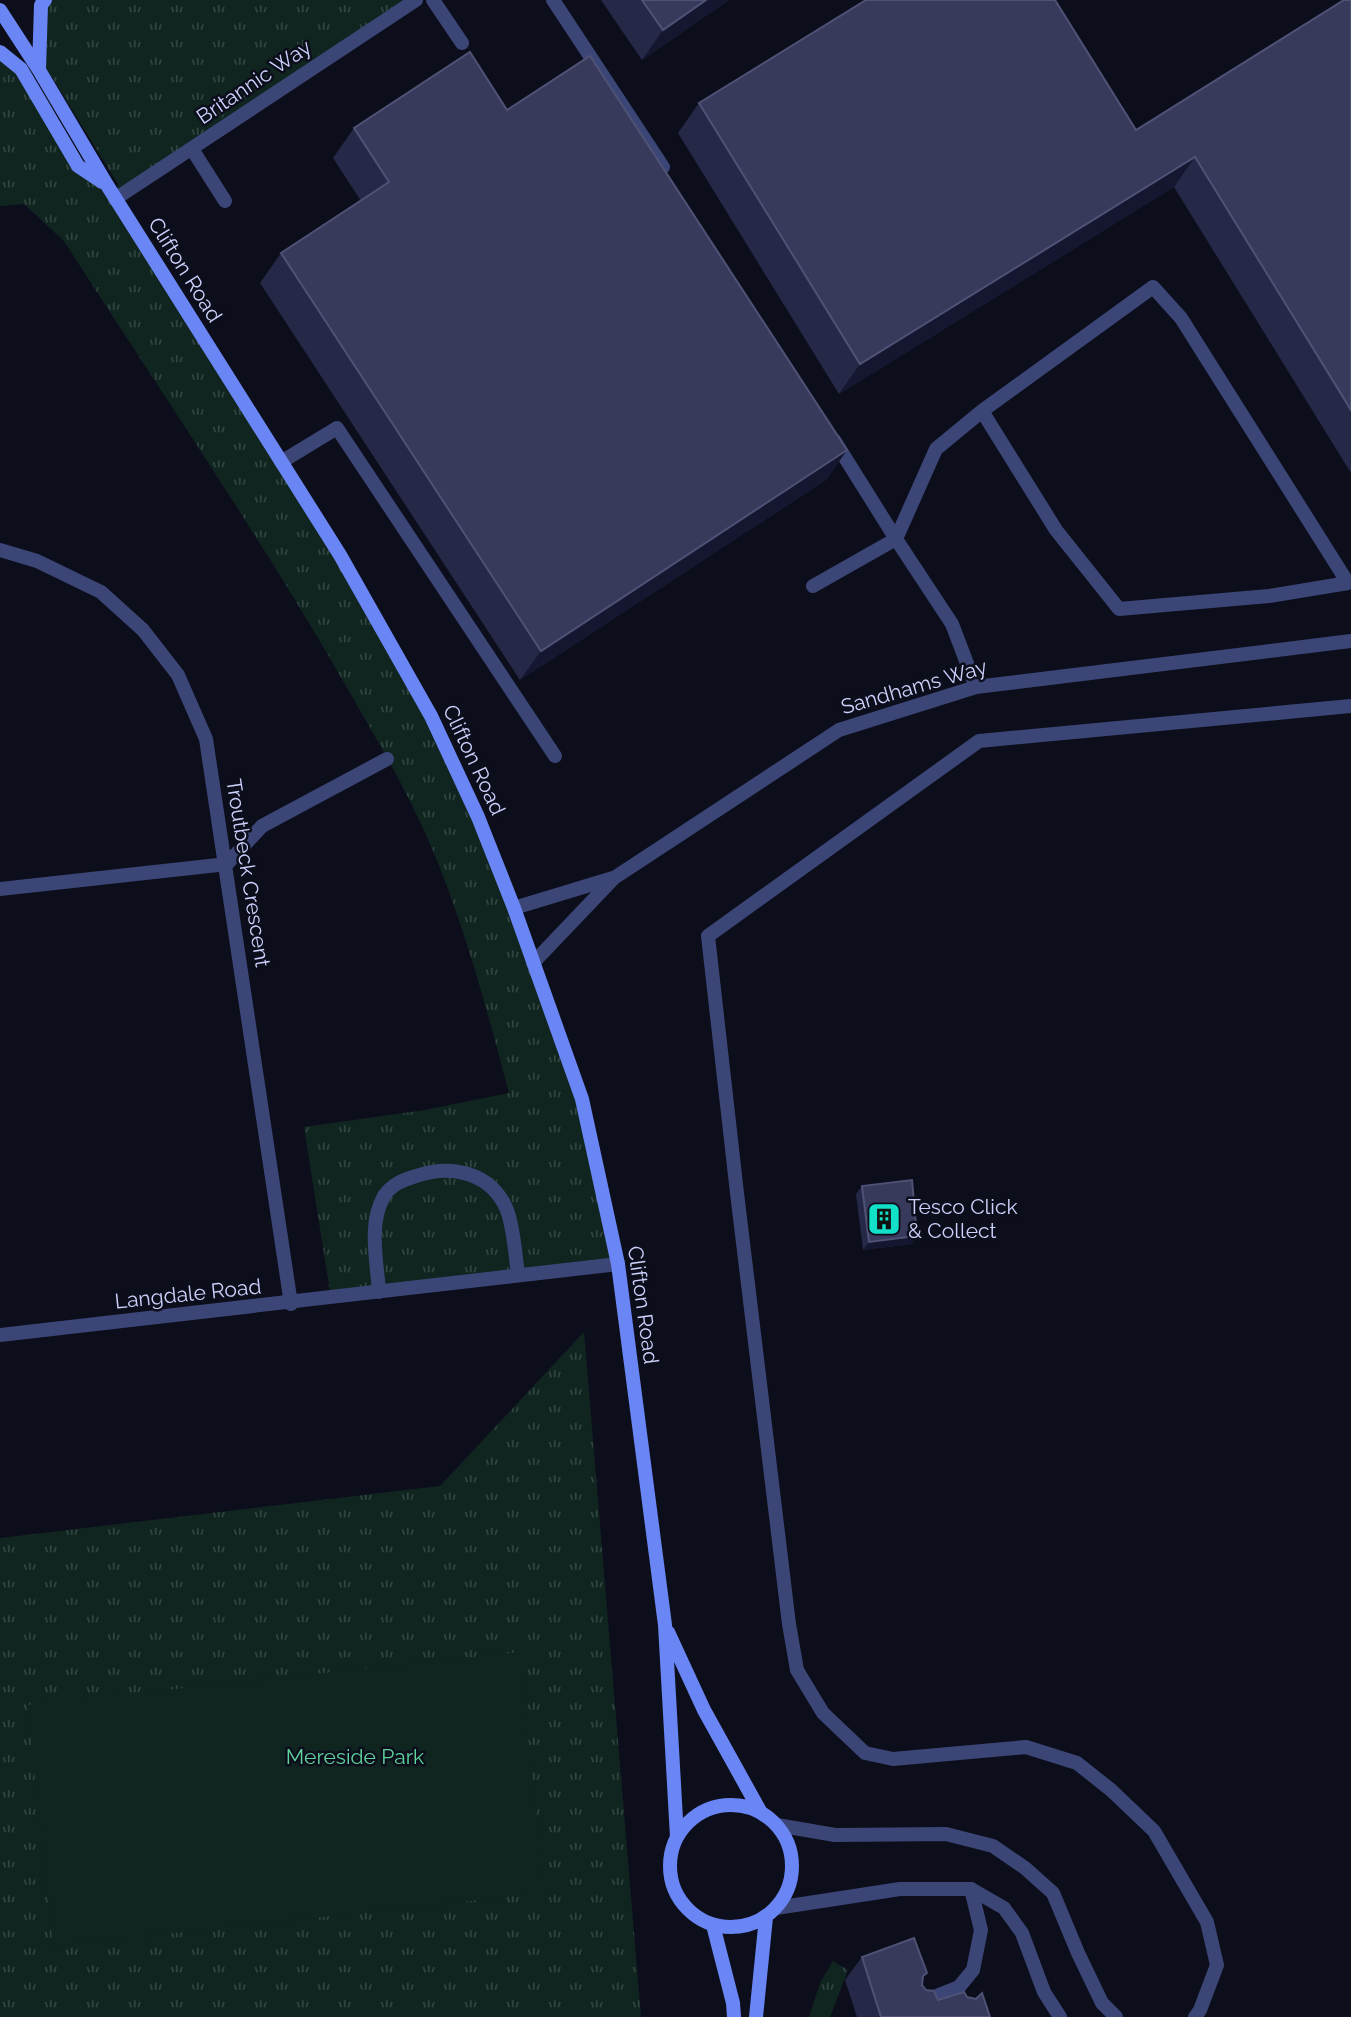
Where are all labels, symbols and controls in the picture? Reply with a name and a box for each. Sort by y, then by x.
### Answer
street label: Britannic Way [192,34,316,129]
street label: Clifton Road [143,213,228,327]
street label: Sandhams Way [838,654,990,719]
street label: Clifton Road [438,701,511,819]
street label: Troutbeck Crescent [221,777,276,969]
place label: Tesco Click & Collect [908,1194,1018,1243]
building icon: Tesco Click & Collect [865,1200,903,1238]
street label: Clifton Road [623,1244,664,1366]
street label: Langdale Road [113,1273,262,1314]
park label: Mereside Park [286,1744,424,1769]

